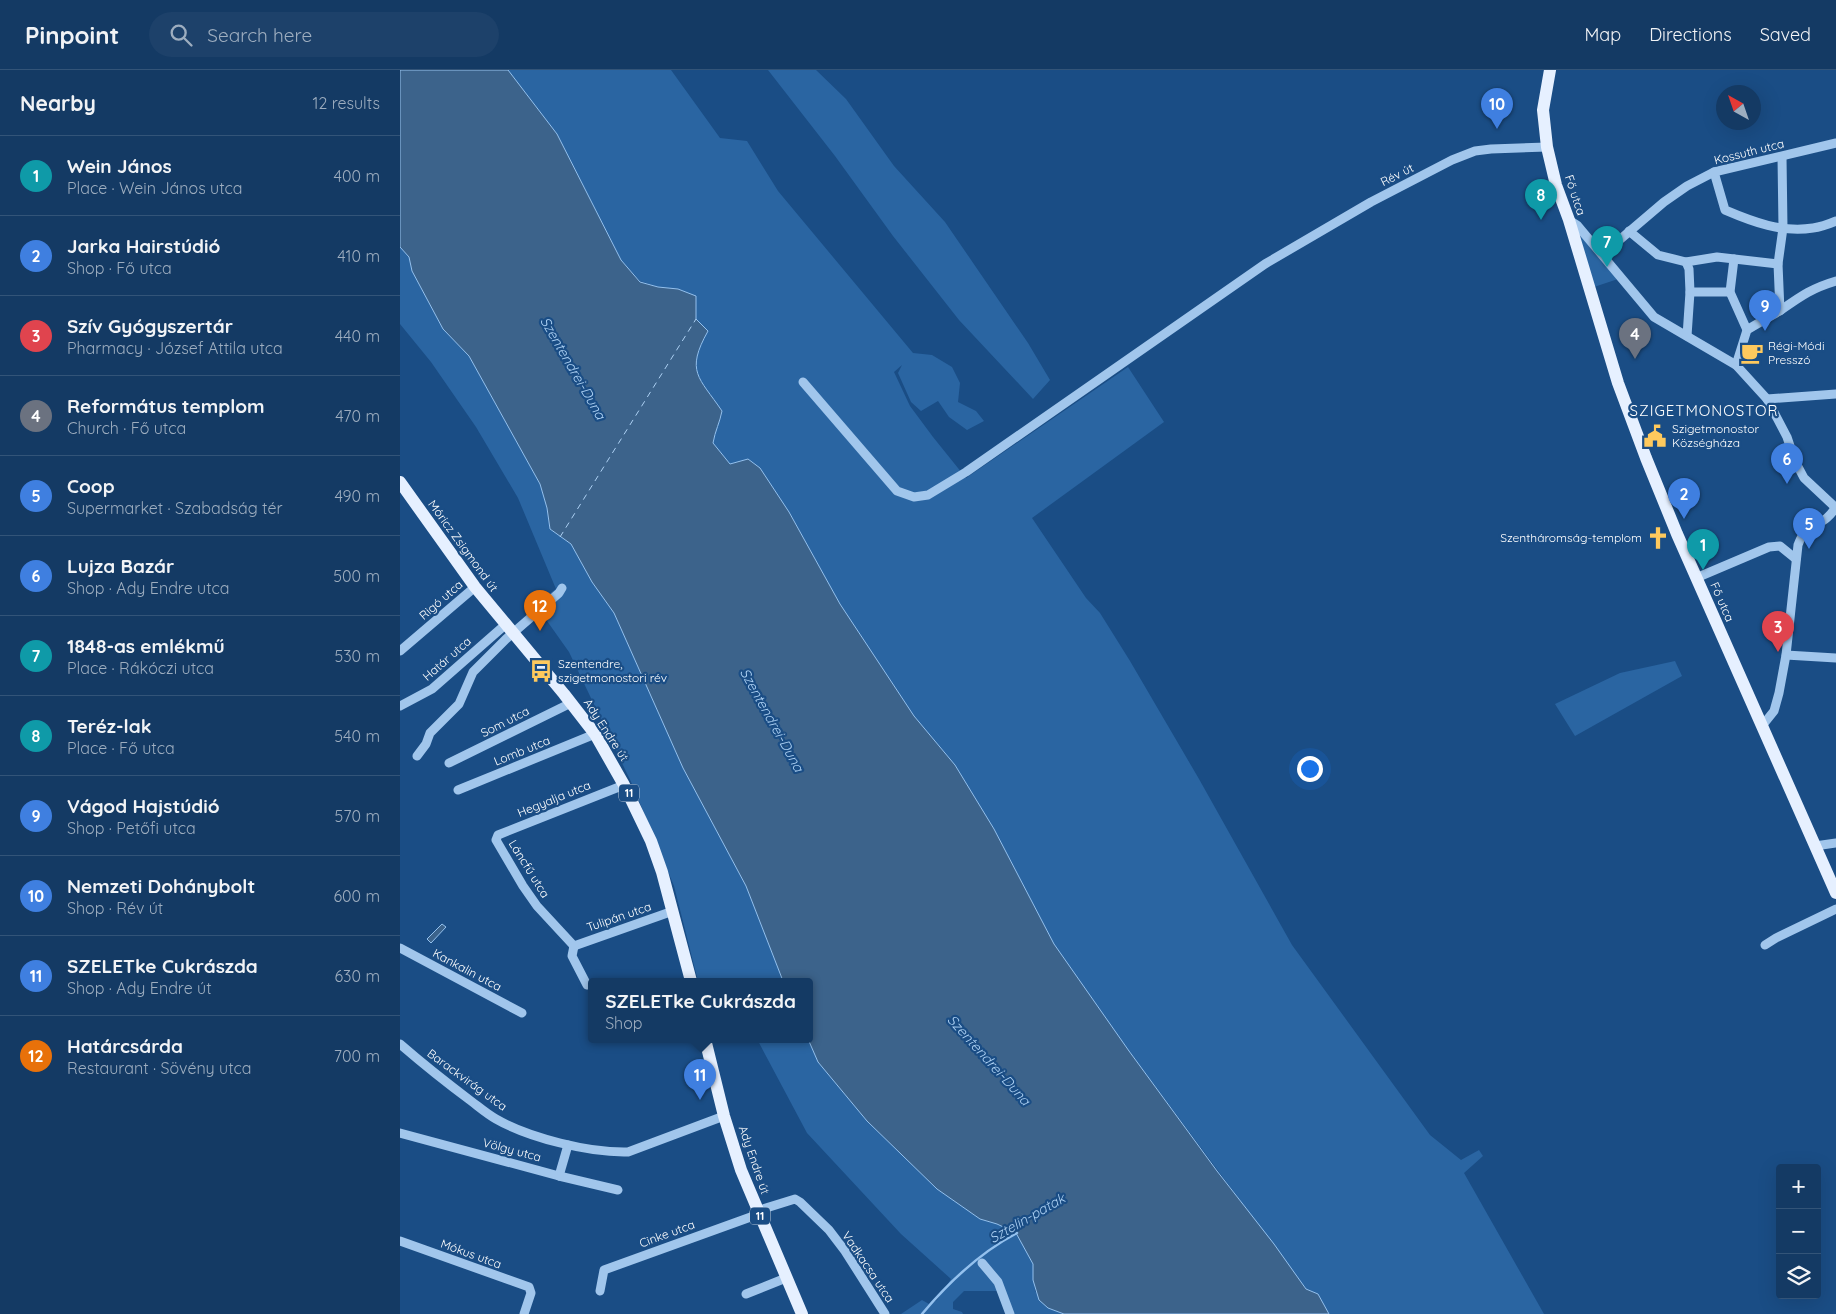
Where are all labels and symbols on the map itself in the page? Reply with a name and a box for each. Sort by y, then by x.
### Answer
north arrow [1716,85,1761,130]
pin: 10 [1481,88,1513,129]
street label: Kossuth utca [1712,136,1785,167]
street label: Rév út [1378,160,1416,189]
street label: Fő utca [1562,173,1589,217]
pin: 8 [1525,179,1557,220]
pin: 7 [1591,226,1623,267]
pin: 9 [1749,290,1781,331]
water label: Szentendrei-Duna [536,313,610,424]
pin: 4 [1619,318,1651,359]
place label: Régi-Módi Presszó [1768,338,1824,367]
cafe icon: Régi-Módi Presszó [1739,340,1765,366]
district label: SZIGETMONOSTOR [1630,401,1778,420]
place label: Szigetmonostor Községháza [1672,421,1759,450]
public building icon: Szigetmonostor Községháza [1642,423,1668,449]
pin: 6 [1771,443,1803,484]
pin: 2 [1668,478,1700,519]
street label: Móricz Zsigmond út [425,497,502,594]
pin: 5 [1793,508,1825,549]
church icon: Szentháromság-templom [1645,525,1671,551]
pin: 1 [1687,529,1719,570]
place label: Szentháromság-templom [1500,530,1642,545]
street label: Rigó utca [416,577,466,623]
street label: Fő utca [1707,580,1738,624]
pin: 12 [524,590,556,631]
pin: 3 [1762,611,1794,652]
street label: Határ utca [419,633,474,684]
place label: Szentendre, szigetmonostori rév [558,656,667,685]
bus stop icon: Szentendre, szigetmonostori rév [528,658,554,684]
water label: Szentendrei-Duna [736,665,809,776]
street label: Ady Endre út [581,696,632,764]
street label: Som utca [478,703,532,740]
street label: Lomb utca [491,732,552,769]
your location [1297,756,1323,782]
street label: Hegyalja utca [515,777,593,820]
road number: 11 [619,784,639,801]
street label: Láncfű utca [506,837,553,901]
street label: Tulipán utca [585,899,653,935]
street label: Kankalin utca [430,945,504,994]
water label: Szentendrei-Duna [944,1011,1035,1110]
street label: Barackvirág utca [424,1046,510,1114]
pin: 11 [684,1059,716,1100]
street label: Ady Endre út [736,1124,773,1196]
street label: Völgy utca [481,1135,543,1164]
water label: Sztelin-patak [986,1188,1069,1247]
road number: 11 [750,1208,770,1224]
street label: Cinke utca [637,1217,697,1250]
street label: Vadkacsa utca [839,1228,898,1305]
street label: Mókus utca [439,1236,504,1271]

